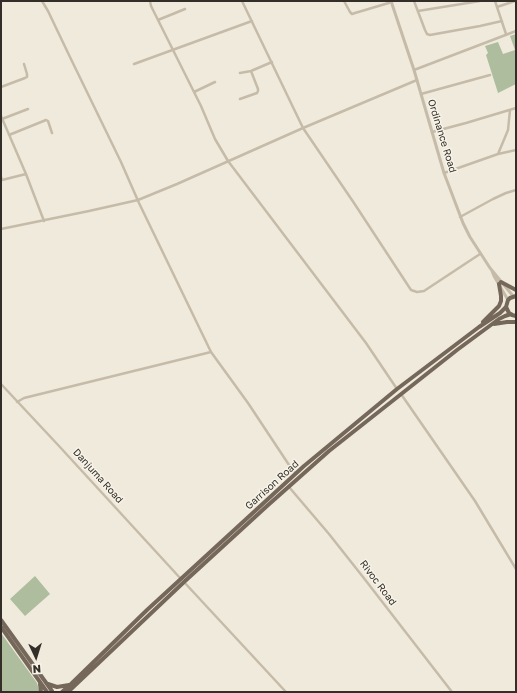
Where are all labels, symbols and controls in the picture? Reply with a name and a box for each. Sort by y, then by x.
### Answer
street label: Ordinance Road [425,98,459,174]
street label: Danjuma Road [70,446,126,506]
street label: Garrison Road [243,458,301,512]
street label: Rivoc Road [357,558,399,608]
north arrow [16,637,56,677]
text: N [32,663,42,676]

